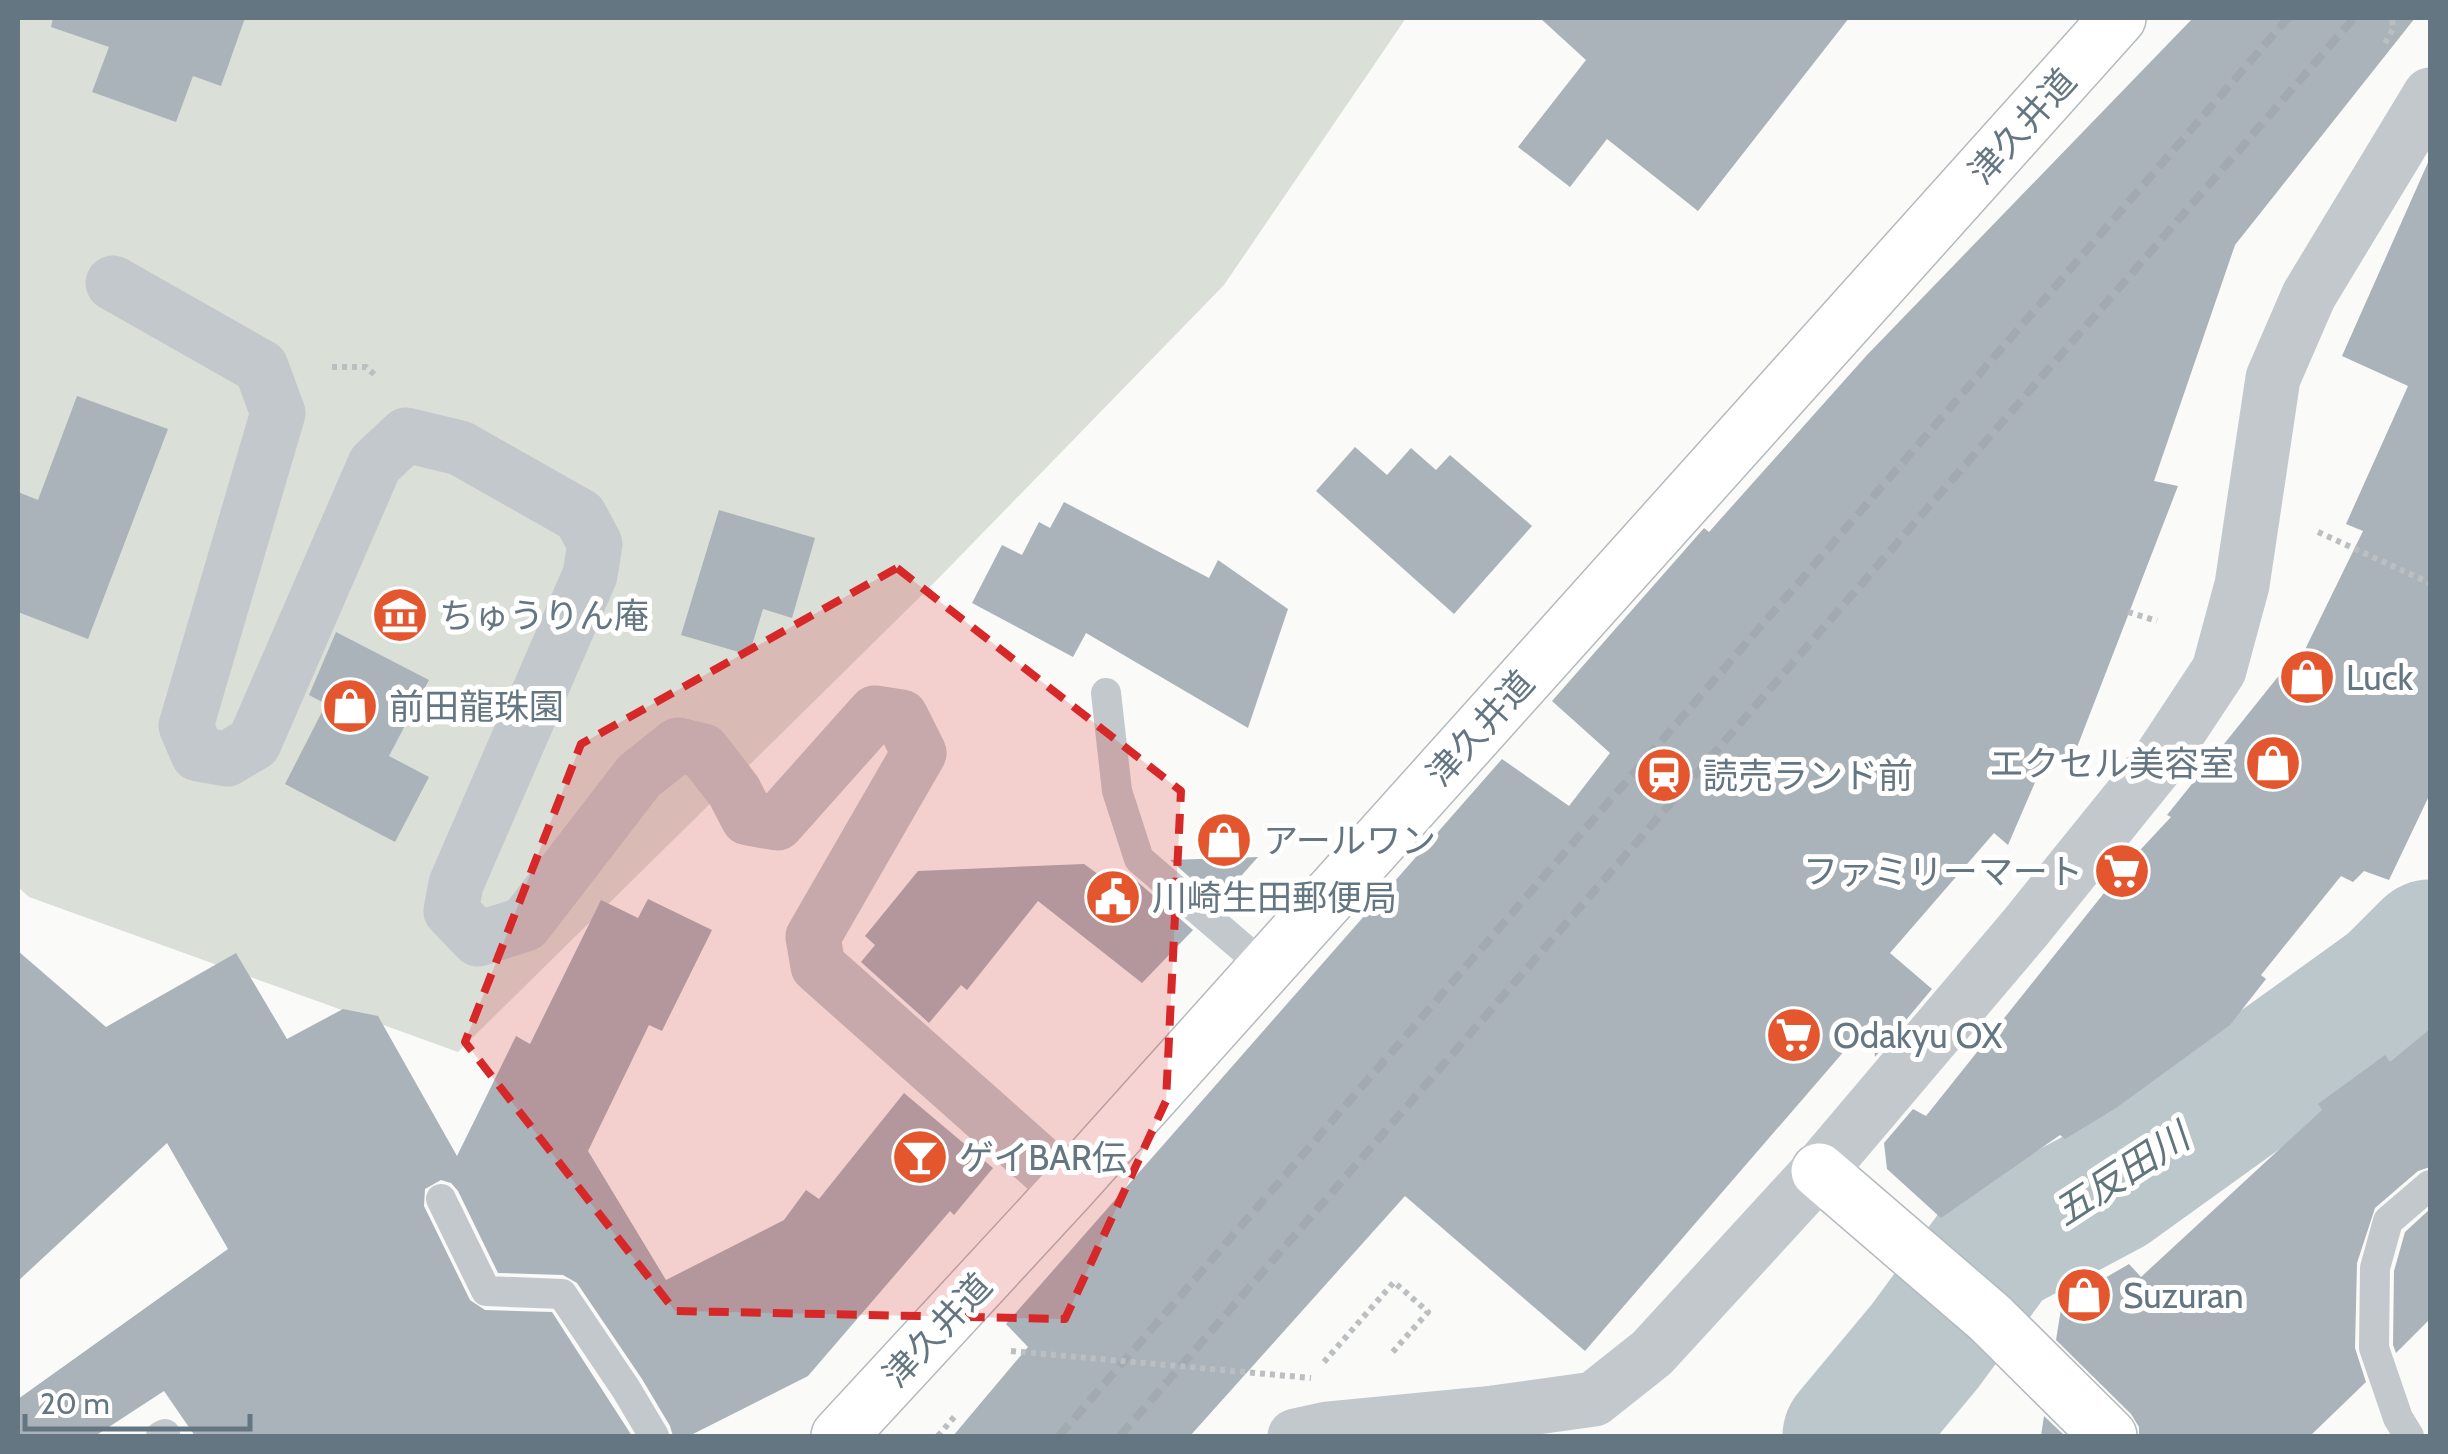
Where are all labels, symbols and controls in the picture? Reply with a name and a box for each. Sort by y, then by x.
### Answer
street label: 津久井道 [1959,60,2085,192]
museum icon: ちゅうりん庵 [370,585,430,645]
place label: ちゅうりん庵 [439,594,649,637]
shop icon: Luck [2277,647,2337,707]
place label: Luck [2346,656,2414,699]
street label: 津久井道 [1417,662,1543,794]
shop icon: 前田龍珠園 [320,676,380,736]
place label: 前田龍珠園 [389,685,564,728]
shop icon: エクセル美容室 [2243,733,2303,793]
place label: エクセル美容室 [1989,742,2234,785]
station icon: 読売ランド前 [1634,745,1694,805]
place label: 読売ランド前 [1703,754,1913,797]
shop icon: アールワン [1194,810,1254,870]
place label: アールワン [1263,819,1436,862]
supermarket icon: ファミリーマート [2092,841,2152,901]
place label: ファミリーマート [1803,850,2083,893]
public building icon: 川崎生田郵便局 [1083,867,1143,927]
place label: 川崎生田郵便局 [1152,876,1397,919]
supermarket icon: Odakyu OX [1764,1005,1824,1065]
place label: Odakyu OX [1833,1014,2003,1057]
water label: 五反田川 [2044,1111,2201,1235]
bar icon: ゲイBAR伝 [890,1127,950,1187]
place label: ゲイBAR伝 [959,1136,1127,1179]
street label: 津久井道 [874,1264,1000,1396]
shop icon: Suzuran [2054,1265,2114,1325]
place label: Suzuran [2123,1274,2244,1317]
scale bar [25,1369,250,1431]
text: 20 m [40,1385,110,1422]

